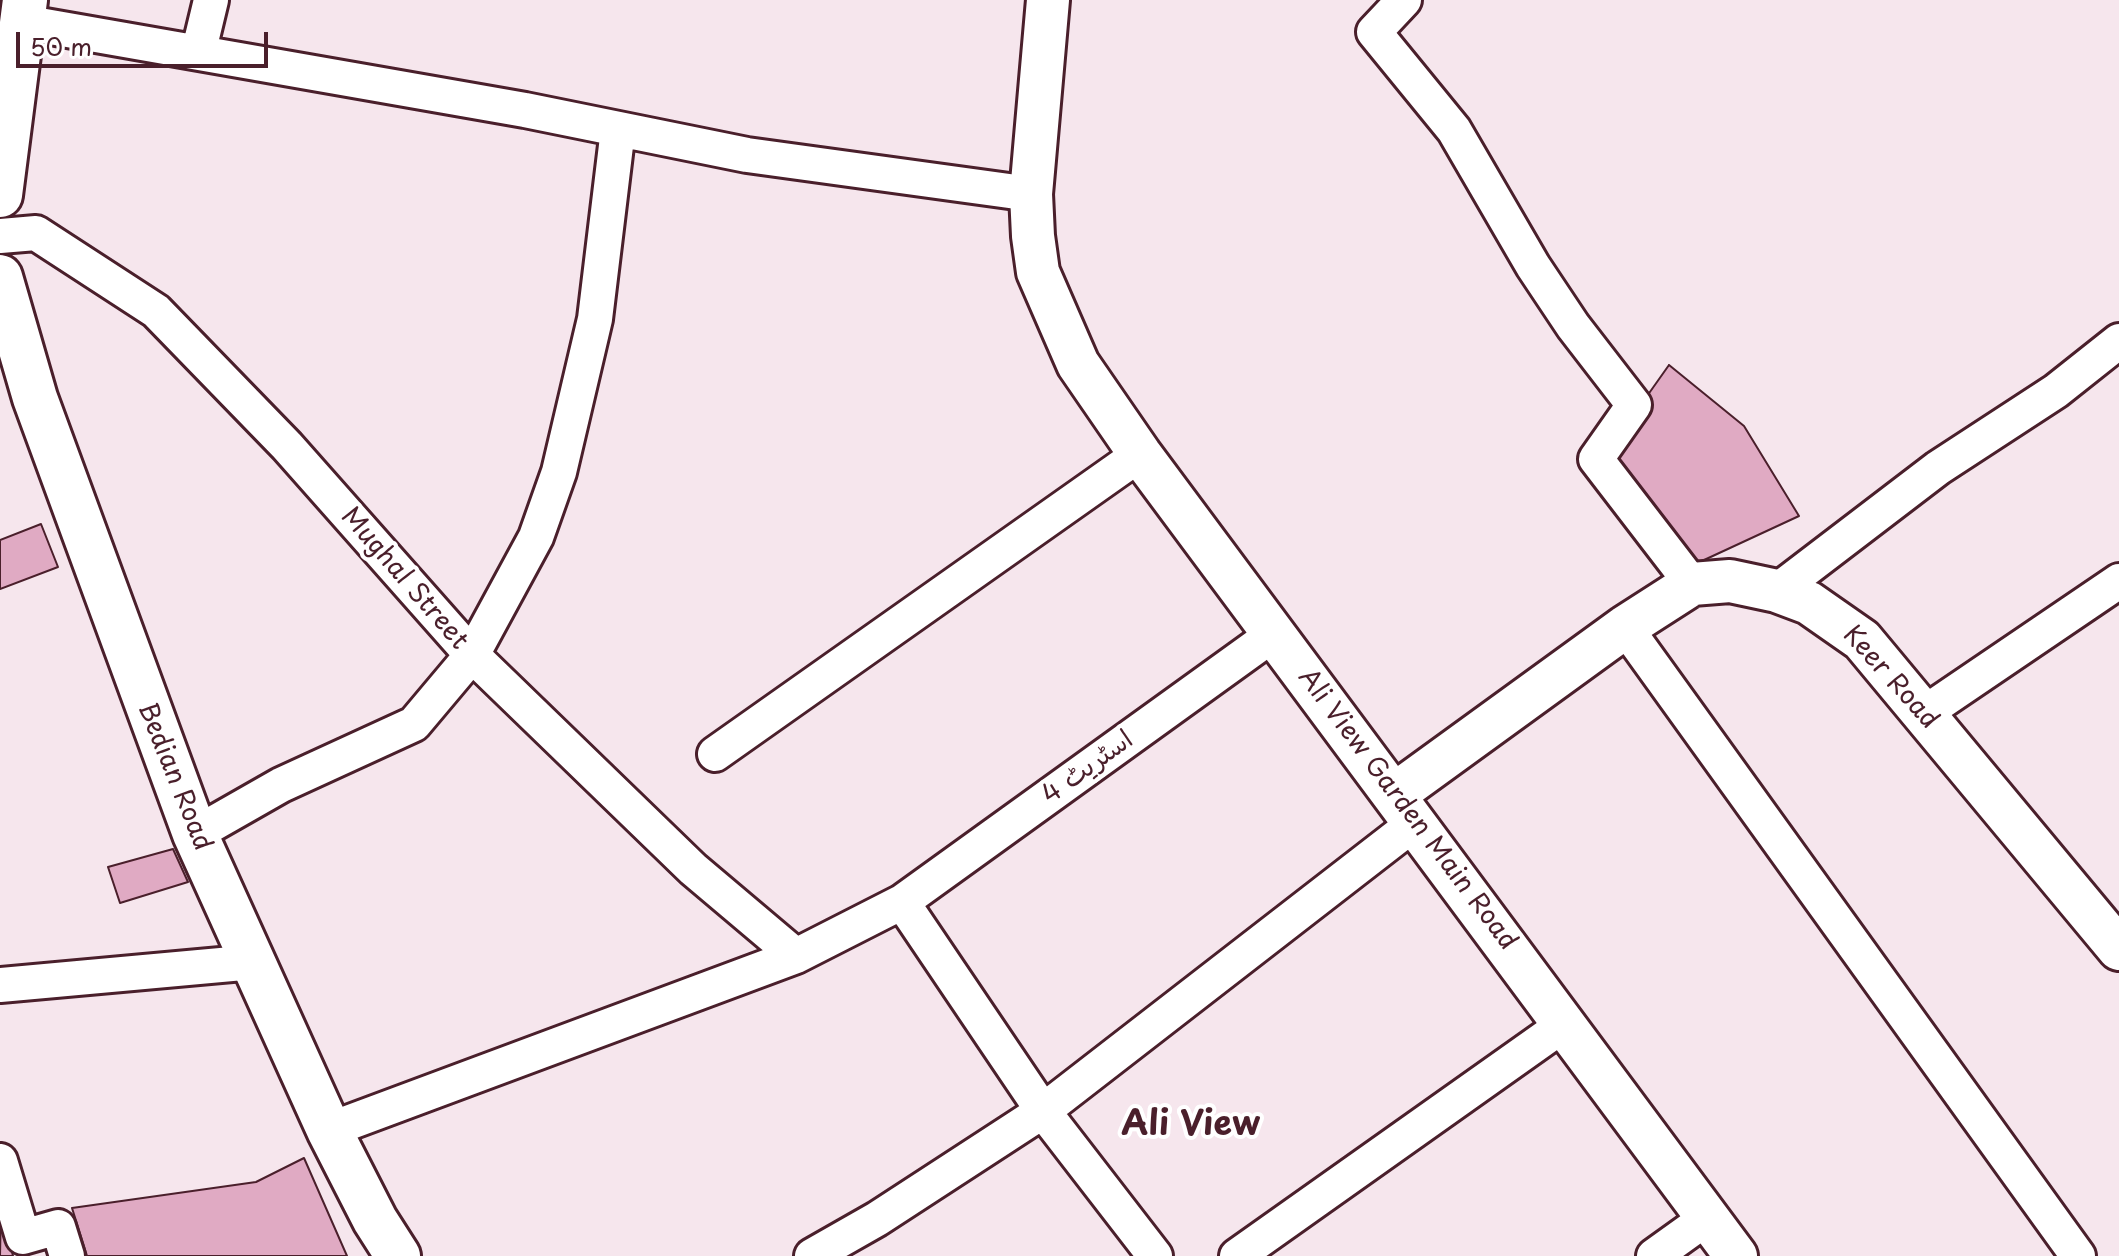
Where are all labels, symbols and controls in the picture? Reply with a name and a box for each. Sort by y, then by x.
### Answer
scale bar [20,16,272,66]
text: 50 m [30,28,92,64]
street label: Mughal Street [334,502,474,656]
street label: Keer Road [1836,620,1944,736]
street label: Ali View Garden Main Road [1291,663,1523,957]
street label: Bedian Road [130,698,218,856]
street label: اسٹریٹ 4 [1036,725,1140,811]
district label: Ali View [1122,1106,1260,1146]

